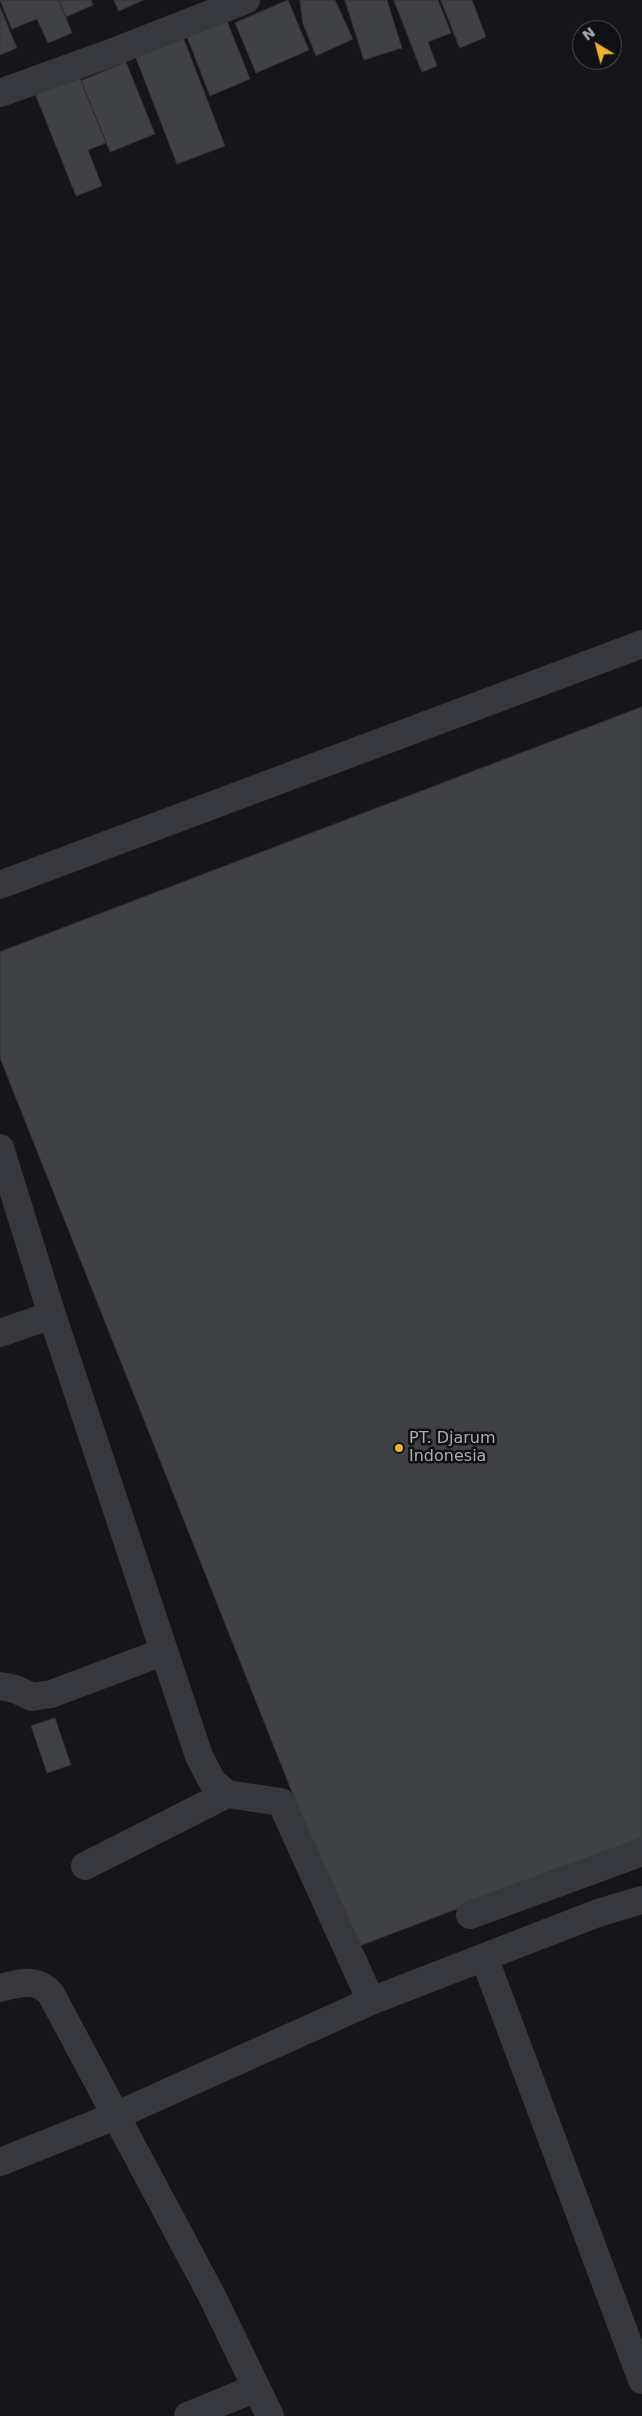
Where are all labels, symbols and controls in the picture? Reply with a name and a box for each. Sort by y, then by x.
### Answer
north arrow [572,20,622,70]
text: N [579,24,598,44]
place label: PT. Djarum Indonesia [409,1429,496,1467]
marker: PT. Djarum Indonesia [393,1442,405,1454]

